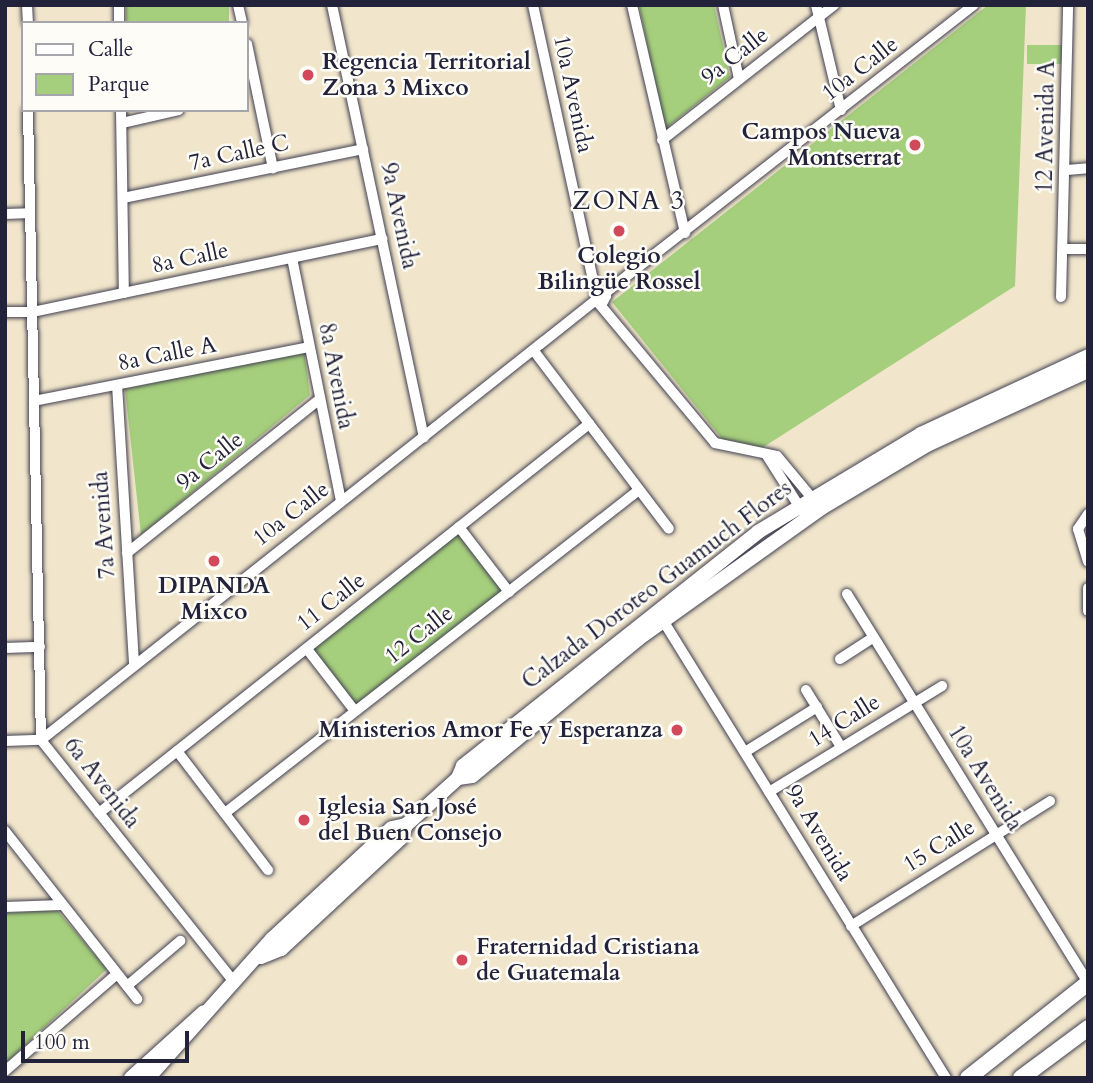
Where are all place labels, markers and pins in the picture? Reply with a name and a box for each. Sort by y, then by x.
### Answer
place label: Regencia Territorial Zona 3 Mixco [322,48,531,102]
marker: Regencia Territorial Zona 3 Mixco [300,67,316,83]
place label: Campos Nueva Montserrat [741,118,901,172]
marker: Campos Nueva Montserrat [907,137,923,153]
marker: Colegio Bilingüe Rossel [611,223,627,239]
place label: Colegio Bilingüe Rossel [537,242,701,296]
marker: DIPANDA Mixco [206,553,222,569]
place label: DIPANDA Mixco [158,572,270,626]
place label: Ministerios Amor Fe y Esperanza [319,716,663,744]
marker: Ministerios Amor Fe y Esperanza [669,722,685,738]
place label: Iglesia San José del Buen Consejo [318,793,502,847]
marker: Iglesia San José del Buen Consejo [296,812,312,828]
place label: Fraternidad Cristiana de Guatemala [476,933,699,987]
marker: Fraternidad Cristiana de Guatemala [454,952,470,968]

